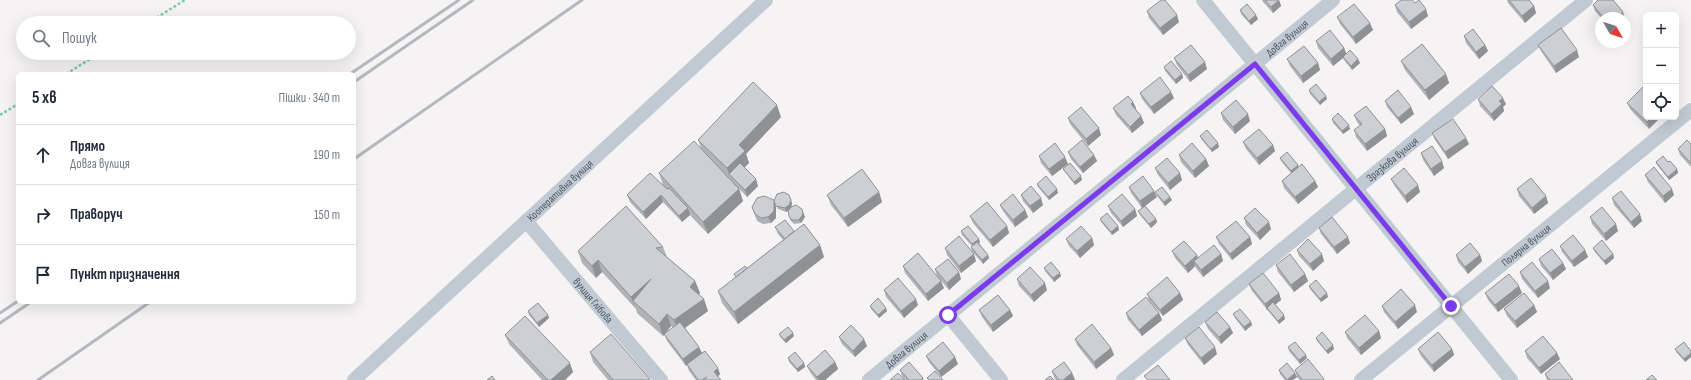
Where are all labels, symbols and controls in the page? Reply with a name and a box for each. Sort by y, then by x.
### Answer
north arrow [1595,12,1631,48]
map controls [1643,12,1679,120]
button: + [1643,12,1679,48]
search box [16,16,356,60]
street label: Довга вулиця [1263,17,1311,59]
icon: search [30,27,52,49]
text: Пошук [62,29,97,48]
button: − [1643,48,1679,84]
button: locate [1643,84,1679,120]
text: 5 хв [32,88,57,108]
text: Пішки · 340 m [279,90,340,106]
street label: Зразкова вулиця [1364,135,1421,185]
text: Прямо [70,137,105,156]
icon: ahead [32,144,54,166]
text: 190 m [313,147,340,163]
text: Довга вулиця [70,156,130,172]
street label: Кооперативна вулиця [525,157,596,224]
icon: right [32,204,54,226]
text: Праворуч [70,205,123,224]
text: 150 m [314,207,340,223]
street label: Полярна вулиця [1499,222,1553,269]
icon: arrive [32,264,54,286]
text: Пункт призначення [70,265,180,284]
street label: вулиця Глібова [570,275,616,326]
route end [1442,297,1460,315]
route start [939,306,957,324]
street label: Довга вулиця [883,329,930,371]

